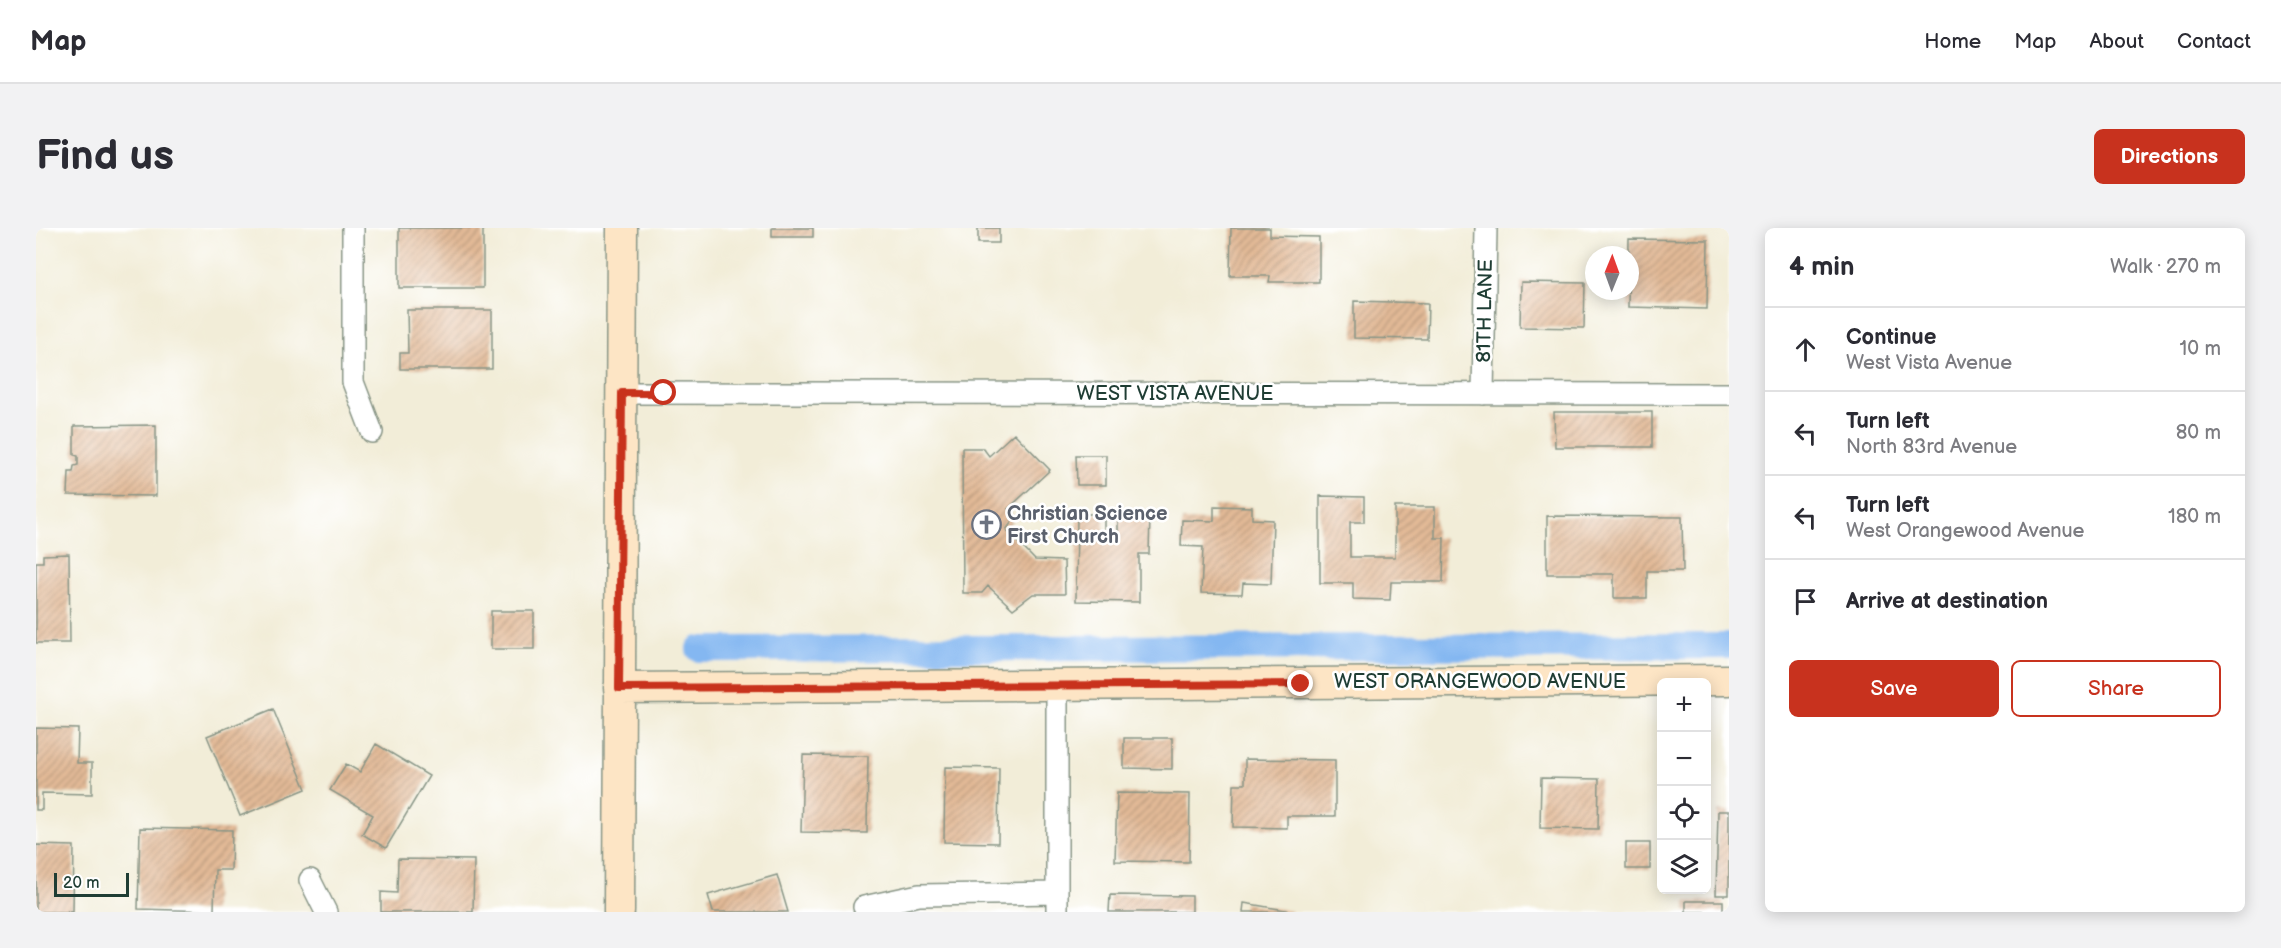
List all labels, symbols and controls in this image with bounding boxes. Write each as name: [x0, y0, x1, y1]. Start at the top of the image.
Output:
text: Map: [30, 25, 86, 58]
text: Home: [1924, 29, 1981, 54]
text: Map: [2014, 29, 2056, 54]
text: About: [2089, 29, 2144, 54]
text: Contact: [2177, 29, 2251, 54]
button: Directions: [2094, 129, 2245, 184]
text: Find us: [36, 131, 174, 182]
north arrow: [1585, 246, 1639, 300]
text: 4 min: [1789, 252, 1854, 283]
text: Walk · 270 m: [2110, 255, 2221, 279]
street label: 81TH LANE: [1472, 259, 1498, 363]
text: Continue: [1846, 324, 1936, 351]
icon: ahead: [1789, 333, 1822, 366]
text: 10 m: [2180, 337, 2221, 361]
text: West Vista Avenue: [1846, 351, 2012, 375]
route start: [650, 379, 676, 405]
street label: WEST VISTA AVENUE: [1077, 382, 1273, 406]
text: Turn left: [1846, 408, 1930, 435]
icon: left: [1789, 417, 1822, 450]
text: 80 m: [2176, 421, 2221, 445]
text: North 83rd Avenue: [1846, 435, 2017, 459]
text: Turn left: [1846, 492, 1930, 519]
icon: left: [1789, 501, 1822, 534]
place label: Christian Science First Church: [1007, 502, 1168, 549]
text: 180 m: [2168, 505, 2221, 529]
church icon: Christian Science First Church: [970, 509, 1002, 541]
text: West Orangewood Avenue: [1846, 519, 2084, 543]
icon: arrive: [1789, 585, 1822, 618]
text: Arrive at destination: [1846, 588, 2048, 615]
button: Save: [1789, 660, 1999, 717]
button: Share: [2011, 660, 2221, 717]
route end: [1287, 670, 1313, 696]
street label: WEST ORANGEWOOD AVENUE: [1334, 670, 1626, 694]
map controls: [1657, 678, 1711, 894]
button: +: [1657, 678, 1711, 732]
button: −: [1657, 732, 1711, 786]
button: locate: [1657, 786, 1711, 840]
button: layers: [1657, 840, 1711, 894]
scale bar: [54, 870, 129, 898]
text: 20 m: [63, 874, 99, 893]

